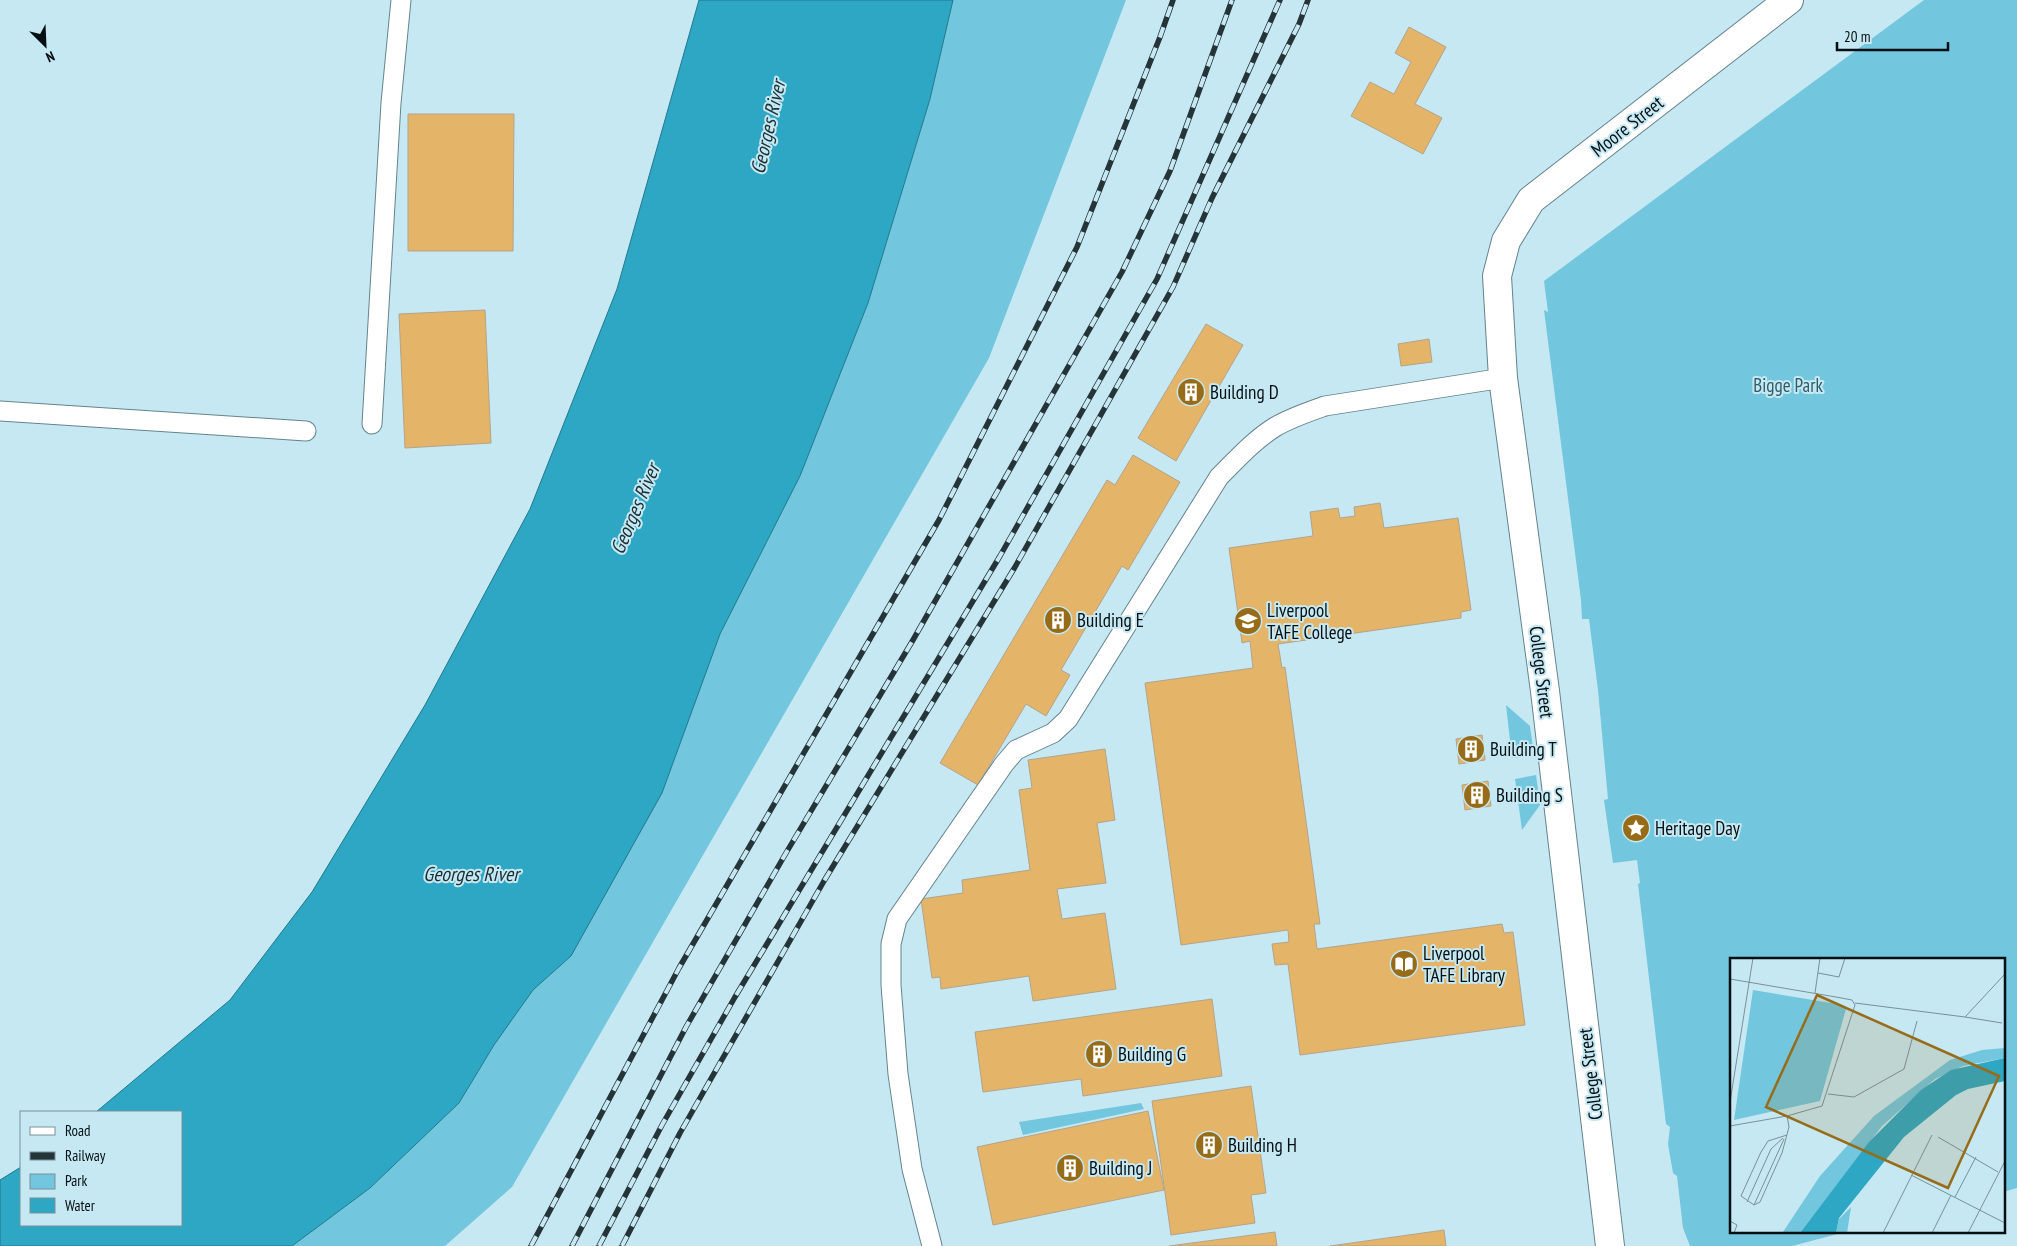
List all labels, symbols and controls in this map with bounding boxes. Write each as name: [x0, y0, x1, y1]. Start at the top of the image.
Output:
north arrow: [20, 20, 70, 70]
scale bar: [1837, 20, 1948, 52]
text: 20 m: [1844, 27, 1870, 46]
text: N: [43, 47, 57, 67]
water label: Georges River: [745, 75, 792, 176]
street label: Moore Street: [1586, 90, 1668, 162]
park label: Bigge Park: [1753, 373, 1823, 397]
building icon: Building D: [1176, 377, 1206, 407]
place label: Building D: [1210, 380, 1279, 404]
water label: Georges River: [604, 458, 667, 558]
place label: Liverpool TAFE College: [1267, 598, 1353, 644]
building icon: Building E: [1043, 605, 1073, 635]
school or university icon: Liverpool TAFE College: [1233, 606, 1263, 636]
place label: Building E: [1077, 608, 1144, 632]
street label: College Street: [1524, 625, 1560, 720]
building icon: Building T: [1456, 734, 1486, 764]
place label: Building T: [1490, 737, 1557, 761]
building icon: Building S: [1462, 780, 1492, 810]
place label: Building S: [1496, 783, 1563, 807]
place icon: Heritage Day: [1621, 813, 1651, 843]
place label: Heritage Day: [1655, 816, 1741, 840]
water label: Georges River: [423, 861, 521, 887]
place label: Liverpool TAFE Library: [1423, 941, 1506, 987]
library icon: Liverpool TAFE Library: [1389, 949, 1419, 979]
inset map: [1730, 958, 2004, 1234]
street label: College Street: [1572, 1026, 1608, 1121]
building icon: Building G: [1084, 1039, 1114, 1069]
place label: Building G: [1118, 1042, 1186, 1066]
legend: [20, 1111, 182, 1226]
text: Road: [65, 1121, 91, 1140]
building icon: Building H: [1194, 1130, 1224, 1160]
place label: Building H: [1228, 1133, 1297, 1157]
text: Railway: [65, 1146, 106, 1165]
building icon: Building J: [1055, 1153, 1085, 1183]
place label: Building J: [1089, 1156, 1152, 1180]
text: Park: [65, 1171, 87, 1190]
text: Water: [65, 1196, 96, 1215]

